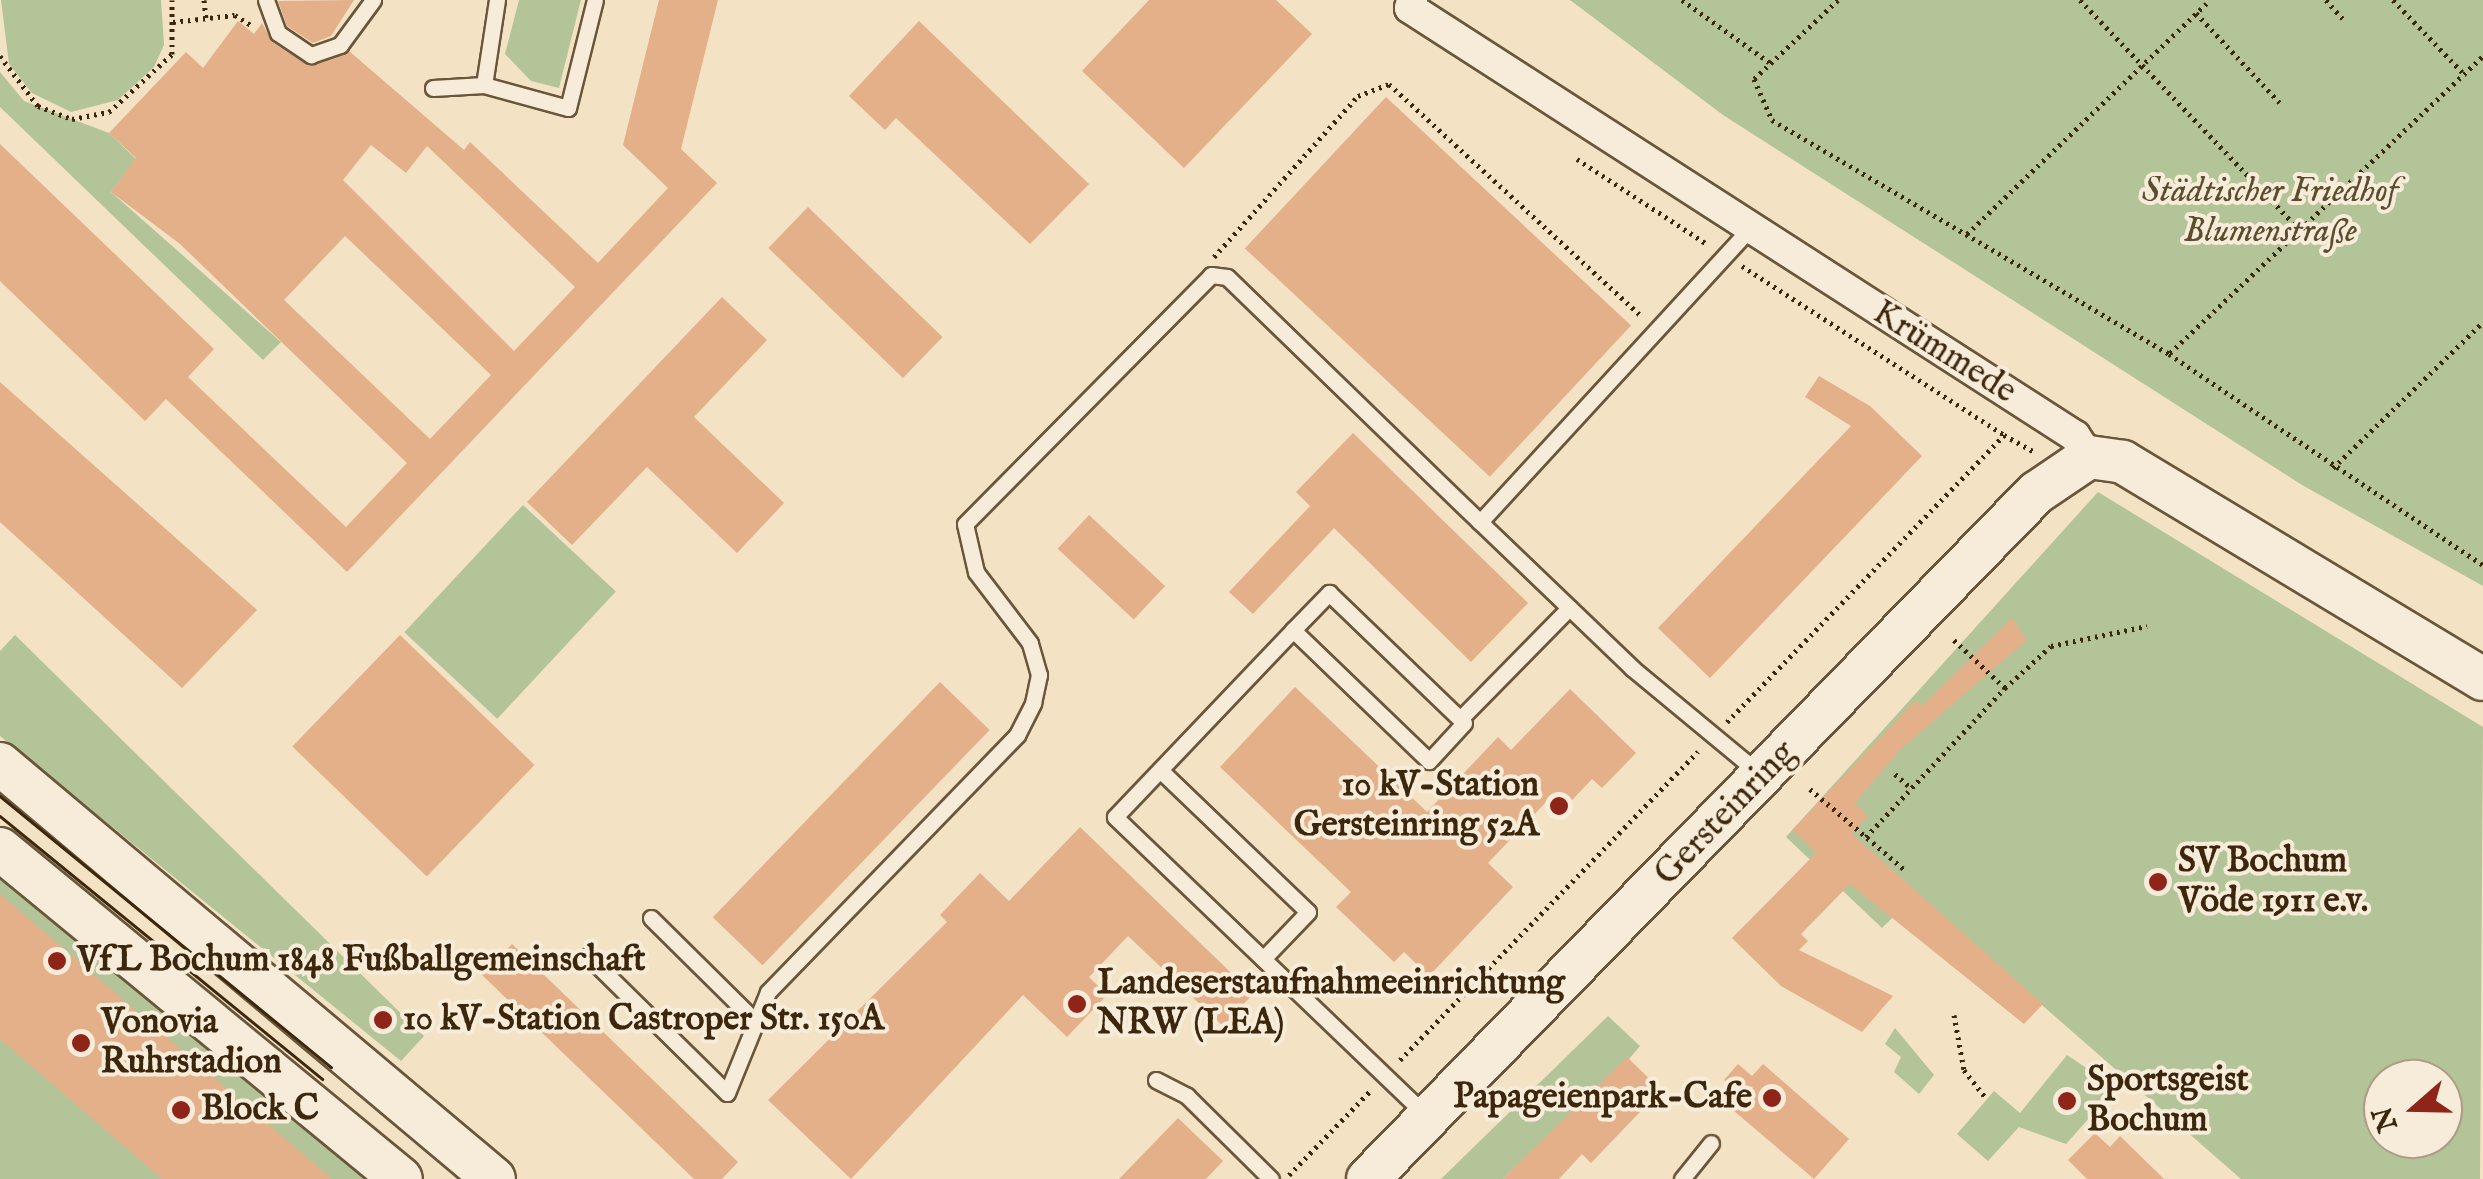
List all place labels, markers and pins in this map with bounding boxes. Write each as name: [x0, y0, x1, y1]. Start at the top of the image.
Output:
place label: 10 kV-Station Gersteinring 52A: [1294, 765, 1539, 847]
marker: 10 kV-Station Gersteinring 52A: [1548, 795, 1570, 817]
place label: SV Bochum Vöde 1911 e.v.: [2178, 841, 2368, 923]
marker: SV Bochum Vöde 1911 e.v.: [2147, 871, 2169, 893]
place label: VfL Bochum 1848 Fußballgemeinschaft: [77, 940, 646, 982]
marker: VfL Bochum 1848 Fußballgemeinschaft: [46, 950, 68, 972]
place label: Landeserstaufnahmeeinrichtung NRW (LEA): [1097, 963, 1565, 1045]
marker: Landeserstaufnahmeeinrichtung NRW (LEA): [1066, 993, 1088, 1015]
place label: 10 kV-Station Castroper Str. 150A: [403, 999, 884, 1041]
place label: Vonovia Ruhrstadion: [101, 1002, 282, 1084]
marker: 10 kV-Station Castroper Str. 150A: [372, 1009, 394, 1031]
marker: Vonovia Ruhrstadion: [70, 1032, 92, 1054]
place label: Sportsgeist Bochum: [2087, 1060, 2249, 1142]
place label: Papageienpark-Cafe: [1453, 1077, 1752, 1119]
marker: Papageienpark-Cafe: [1761, 1087, 1783, 1109]
place label: Block C: [201, 1089, 319, 1131]
marker: Sportsgeist Bochum: [2056, 1090, 2078, 1112]
marker: Block C: [170, 1099, 192, 1121]

